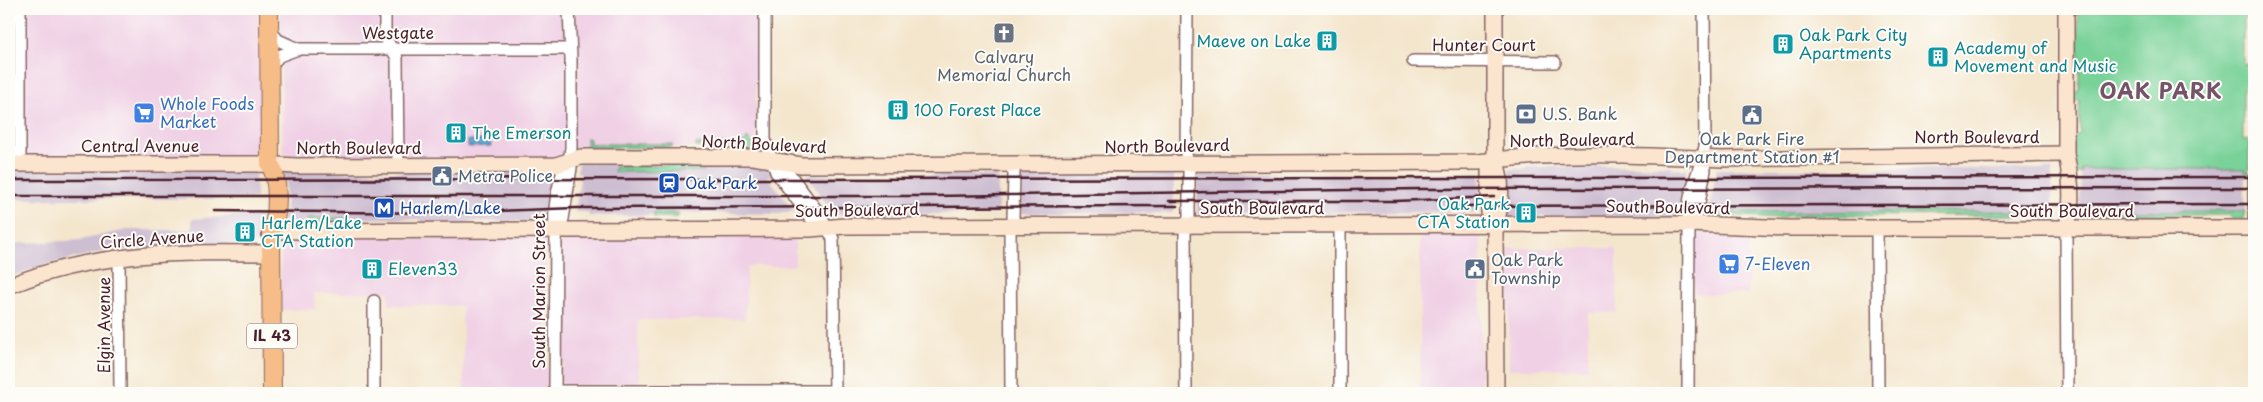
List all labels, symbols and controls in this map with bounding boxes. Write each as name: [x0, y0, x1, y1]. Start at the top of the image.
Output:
street label: Westgate: [362, 20, 434, 44]
church icon: Calvary Memorial Church: [992, 21, 1016, 45]
place label: Oak Park City Apartments: [1799, 22, 1907, 64]
place label: Maeve on Lake: [1196, 28, 1311, 52]
building icon: Maeve on Lake: [1315, 29, 1339, 53]
street label: Hunter Court: [1432, 32, 1536, 56]
building icon: Oak Park City Apartments: [1771, 32, 1795, 56]
place label: Academy of Movement and Music: [1954, 35, 2116, 77]
place label: Calvary Memorial Church: [937, 44, 1071, 86]
building icon: Academy of Movement and Music: [1926, 45, 1950, 69]
district label: OAK PARK: [2100, 74, 2222, 106]
place label: Whole Foods Market: [160, 91, 254, 133]
place label: 100 Forest Place: [914, 97, 1041, 121]
building icon: 100 Forest Place: [886, 98, 910, 122]
supermarket icon: Whole Foods Market: [132, 101, 156, 125]
place label: U.S. Bank: [1542, 101, 1617, 125]
bank icon: U.S. Bank: [1514, 102, 1538, 126]
public building icon: Oak Park Fire Department Station #1: [1740, 103, 1764, 127]
place label: The Emerson: [472, 120, 571, 144]
building icon: The Emerson: [444, 121, 468, 145]
street label: North Boulevard: [1914, 124, 2040, 148]
street label: North Boulevard: [1509, 126, 1635, 152]
place label: Oak Park Fire Department Station #1: [1664, 126, 1840, 168]
street label: North Boulevard: [701, 128, 827, 158]
street label: North Boulevard: [1104, 132, 1230, 158]
street label: Central Avenue: [81, 133, 199, 157]
street label: North Boulevard: [296, 135, 422, 159]
place label: Metra Police: [458, 163, 553, 187]
public building icon: Metra Police: [430, 164, 454, 188]
place label: Oak Park: [685, 170, 758, 194]
station icon: Oak Park: [657, 171, 681, 195]
place label: Oak Park CTA Station: [1417, 191, 1510, 233]
street label: South Boulevard: [1606, 193, 1731, 219]
place label: Harlem/Lake: [400, 195, 501, 219]
street label: South Boulevard: [1200, 195, 1324, 219]
metro station icon: Harlem/Lake: [372, 196, 396, 220]
street label: South Boulevard: [795, 196, 920, 222]
street label: South Boulevard: [2010, 198, 2134, 222]
building icon: Oak Park CTA Station: [1514, 201, 1538, 225]
place label: Harlem/Lake CTA Station: [261, 210, 362, 252]
street label: South Marion Street: [526, 213, 550, 369]
building icon: Harlem/Lake CTA Station: [233, 220, 257, 244]
street label: Circle Avenue: [99, 222, 205, 254]
place label: Oak Park Township: [1491, 247, 1564, 289]
place label: 7-Eleven: [1745, 251, 1810, 275]
supermarket icon: 7-Eleven: [1717, 252, 1741, 276]
place label: Eleven33: [388, 256, 458, 280]
building icon: Eleven33: [360, 257, 384, 281]
public building icon: Oak Park Township: [1463, 257, 1487, 281]
street label: Elgin Avenue: [91, 277, 115, 373]
road number: IL 43: [247, 324, 297, 348]

